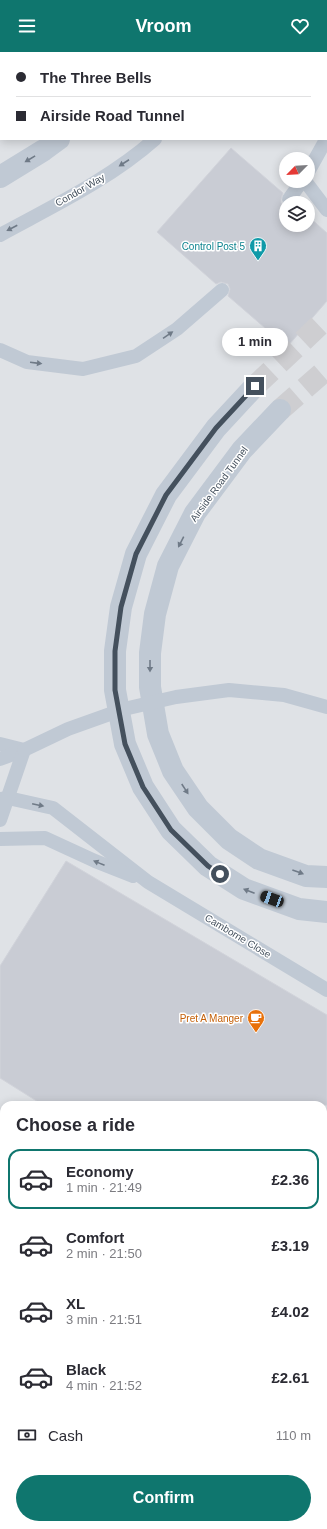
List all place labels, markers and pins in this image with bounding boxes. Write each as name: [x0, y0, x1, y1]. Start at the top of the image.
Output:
building icon: Control Post 5: [248, 236, 268, 261]
place label: Control Post 5: [182, 241, 245, 252]
cafe icon: Pret A Manger: [246, 1008, 266, 1033]
place label: Pret A Manger: [180, 1013, 244, 1024]

